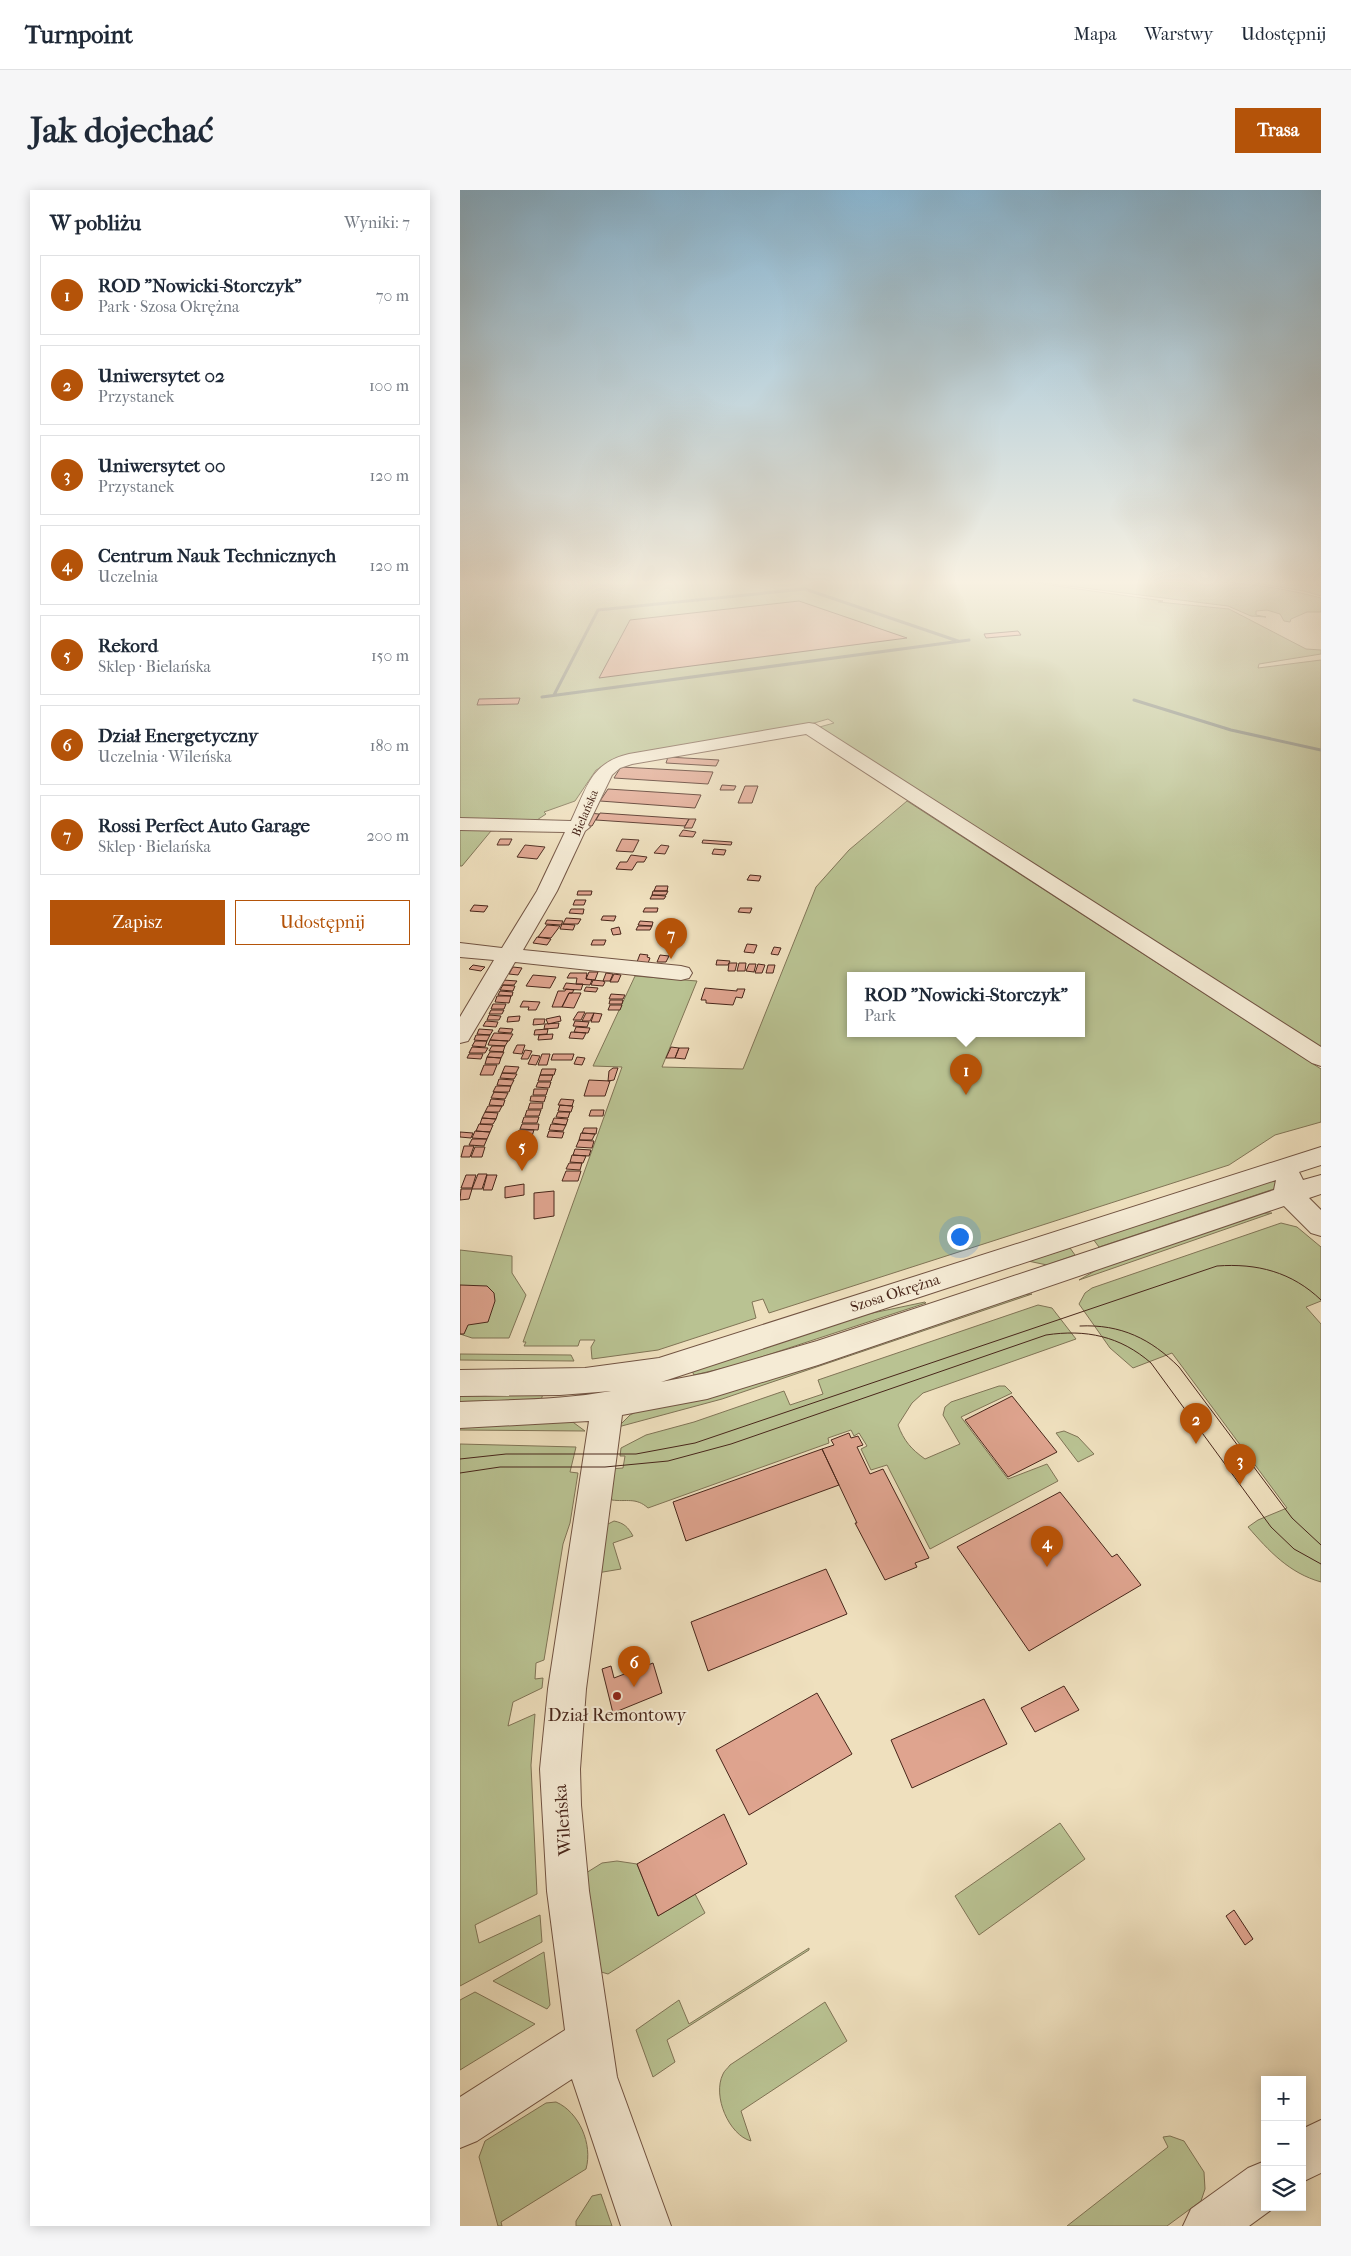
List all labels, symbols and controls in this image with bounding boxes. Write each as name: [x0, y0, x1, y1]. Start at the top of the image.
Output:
text: Turnpoint: [25, 21, 133, 49]
text: Mapa: [1074, 24, 1117, 45]
text: Warstwy: [1145, 24, 1213, 45]
text: Udostępnij: [1241, 24, 1326, 45]
button: Trasa: [1235, 108, 1321, 153]
text: Jak dojechać: [30, 110, 214, 151]
text: W pobliżu: [50, 211, 141, 235]
text: Wyniki: 7: [344, 213, 410, 232]
text: ROD "Nowicki-Storczyk": [98, 275, 302, 297]
text: 1: [64, 286, 70, 305]
text: 70 m: [376, 286, 409, 305]
text: Park · Szosa Okrężna: [98, 297, 239, 316]
text: Uniwersytet 02: [98, 365, 225, 387]
text: 2: [63, 376, 71, 395]
text: 100 m: [369, 376, 409, 395]
text: Przystanek: [98, 387, 174, 406]
text: Uniwersytet 00: [98, 455, 225, 477]
text: 3: [64, 466, 70, 485]
text: 120 m: [370, 466, 409, 485]
text: Przystanek: [98, 477, 174, 496]
text: Centrum Nauk Technicznych: [98, 545, 336, 567]
text: 4: [62, 556, 72, 575]
text: 120 m: [370, 556, 409, 575]
text: Uczelnia: [98, 567, 158, 586]
text: Rekord: [98, 635, 158, 657]
text: 5: [64, 646, 70, 665]
text: 150 m: [371, 646, 409, 665]
text: Sklep · Bielańska: [98, 657, 211, 676]
text: Dział Energetyczny: [98, 725, 258, 747]
text: 6: [63, 736, 71, 755]
text: 180 m: [370, 736, 409, 755]
text: Uczelnia · Wileńska: [98, 747, 232, 766]
street label: Bielańska: [569, 787, 601, 838]
text: Rossi Perfect Auto Garage: [98, 815, 310, 837]
text: 7: [63, 826, 71, 845]
text: 200 m: [366, 826, 409, 845]
text: Sklep · Bielańska: [98, 837, 211, 856]
button: Zapisz: [50, 900, 225, 945]
button: Udostępnij: [235, 900, 410, 945]
pin: 7: [655, 918, 687, 959]
popup: [847, 972, 1085, 1037]
text: ROD "Nowicki-Storczyk": [864, 984, 1068, 1006]
text: Park: [864, 1006, 896, 1025]
pin: 1: [950, 1054, 982, 1095]
pin: 5: [506, 1130, 538, 1171]
your location: [947, 1224, 973, 1250]
street label: Szosa Okrężna: [848, 1270, 943, 1316]
pin: 2: [1180, 1403, 1212, 1444]
pin: 3: [1224, 1444, 1256, 1485]
pin: 4: [1031, 1526, 1063, 1567]
pin: 6: [618, 1646, 650, 1687]
marker: Dział Remontowy: [611, 1690, 623, 1702]
place label: Dział Remontowy: [548, 1705, 688, 1726]
street label: Wileńska: [550, 1783, 576, 1857]
map controls: [1261, 2076, 1306, 2211]
button: +: [1261, 2076, 1306, 2121]
button: −: [1261, 2121, 1306, 2166]
button: layers: [1261, 2166, 1306, 2211]

